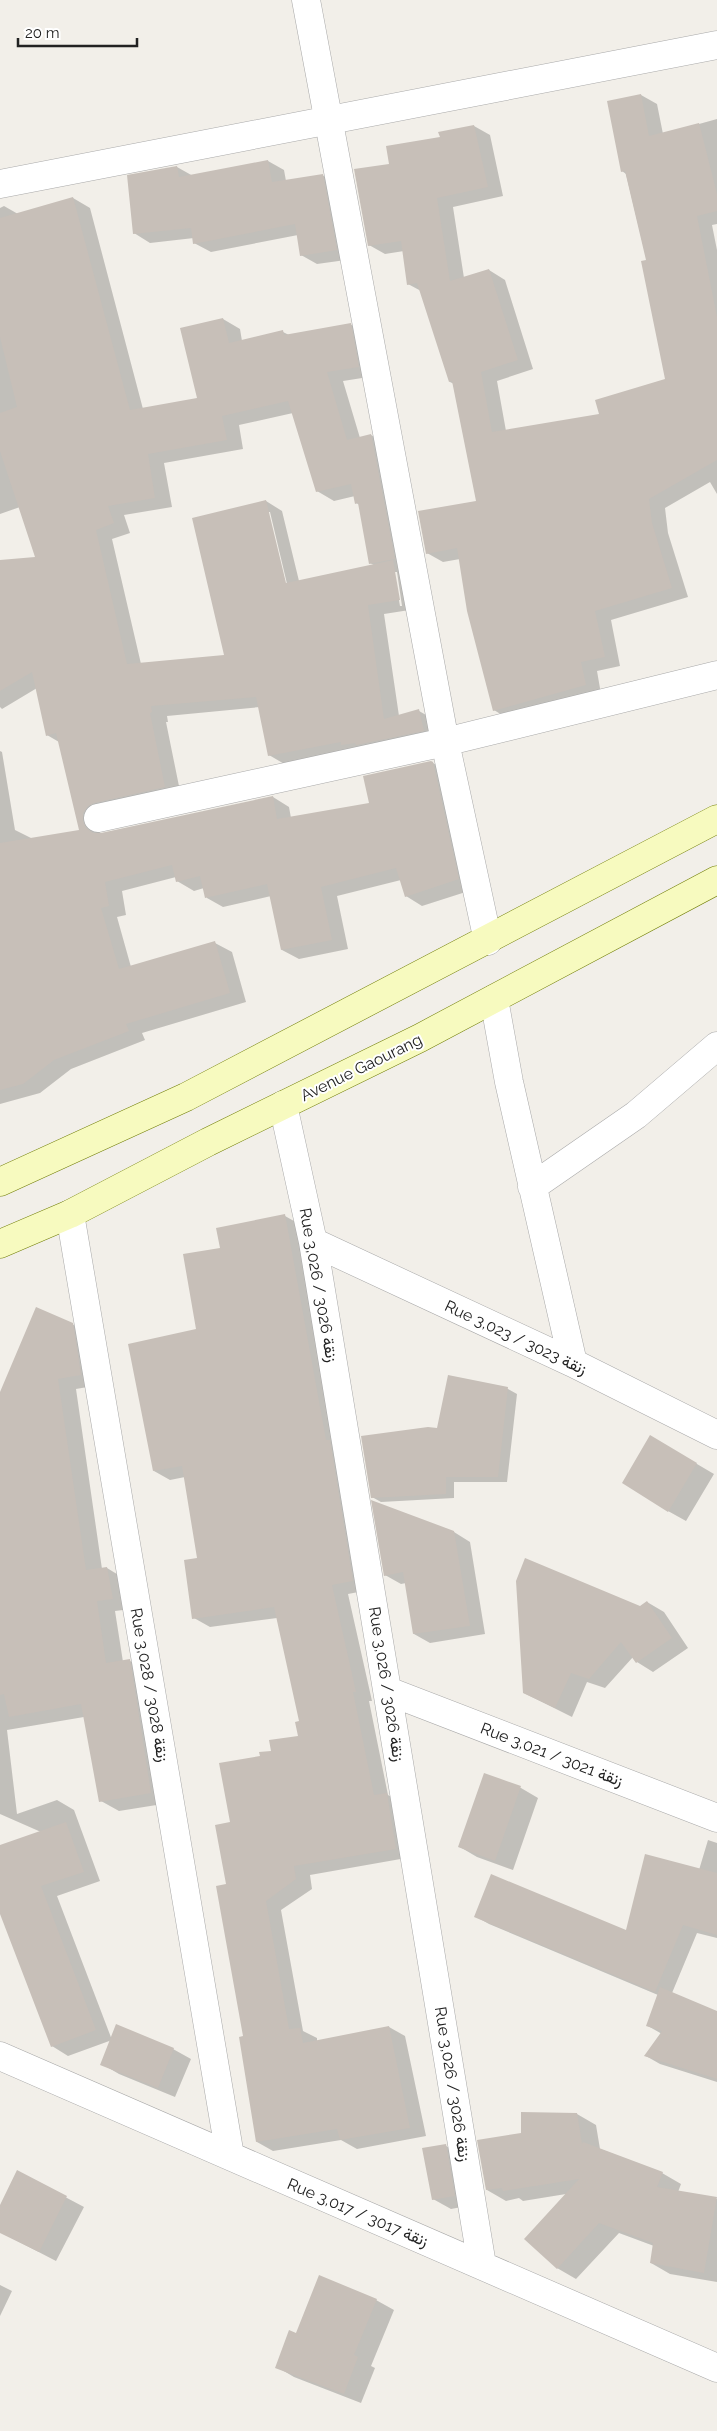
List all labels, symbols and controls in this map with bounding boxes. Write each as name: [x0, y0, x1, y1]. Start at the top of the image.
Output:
scale bar: [18, 15, 136, 47]
text: 20 m: [25, 24, 60, 42]
street label: Avenue Gaourang: [297, 1030, 425, 1105]
street label: Rue 3,026 / زنقة 3026: [295, 1206, 341, 1364]
street label: Rue 3,023 / زنقة 3023: [441, 1296, 590, 1380]
street label: Rue 3,026 / زنقة 3026: [364, 1605, 408, 1763]
street label: Rue 3,028 / زنقة 3028: [126, 1606, 172, 1764]
street label: Rue 3,021 / زنقة 3021: [478, 1719, 626, 1791]
street label: Rue 3,026 / زنقة 3026: [430, 2005, 474, 2163]
street label: Rue 3,017 / زنقة 3017: [284, 2174, 431, 2252]

